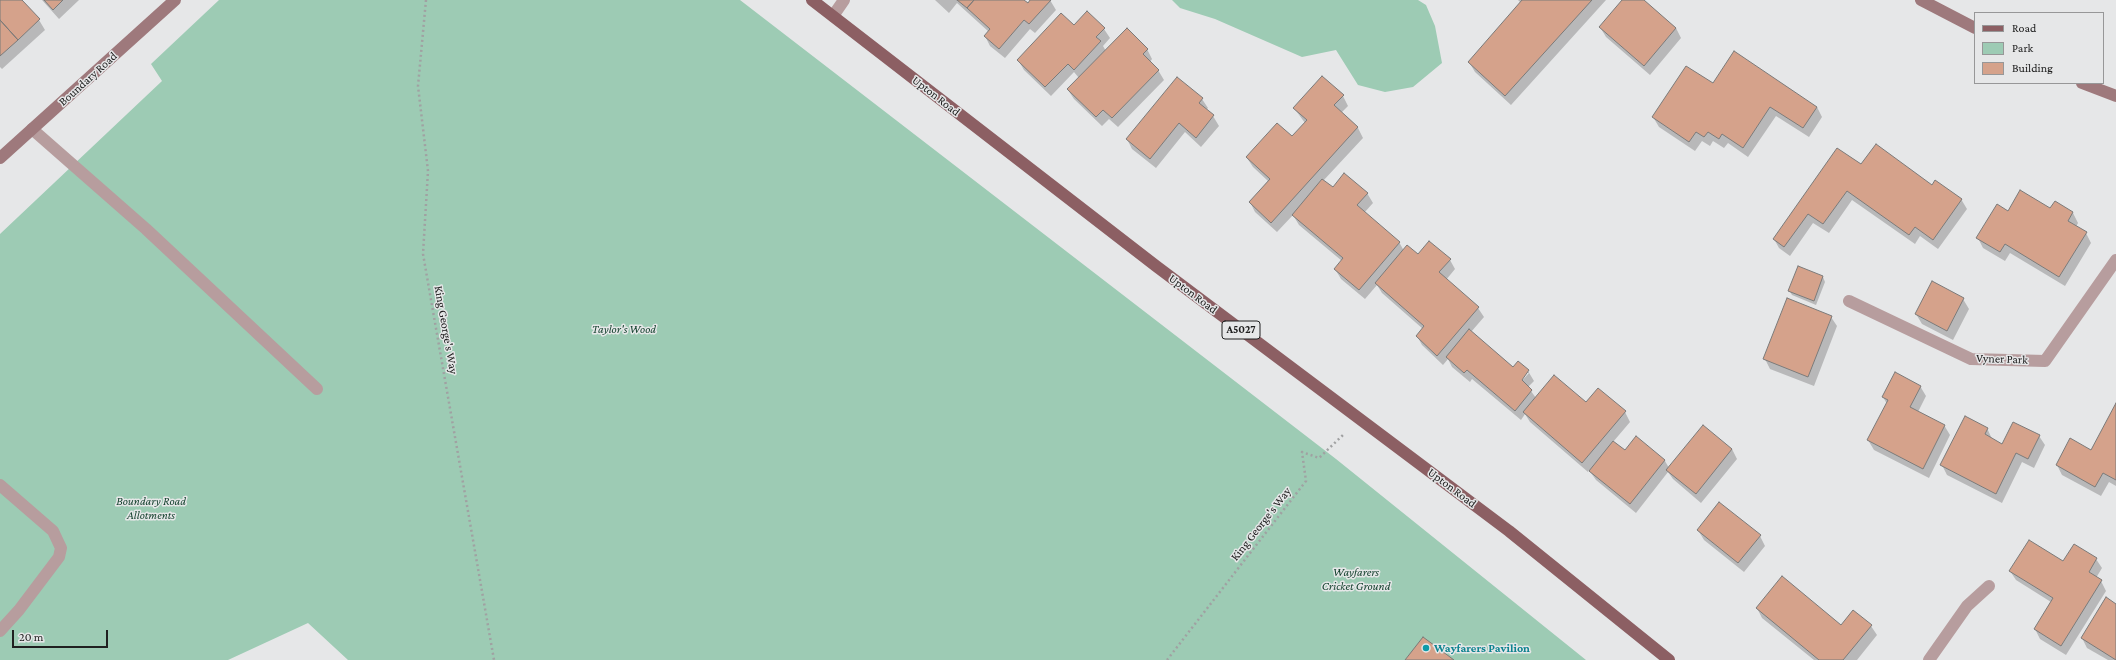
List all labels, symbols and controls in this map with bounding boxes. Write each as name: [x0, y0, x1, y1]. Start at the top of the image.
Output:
legend: [1974, 12, 2104, 84]
text: Road: [2012, 21, 2036, 35]
text: Park: [2012, 41, 2033, 55]
street label: Boundary Road: [56, 49, 120, 109]
text: Building: [2012, 61, 2053, 75]
street label: Upton Road: [909, 73, 963, 119]
street label: Upton Road: [1166, 271, 1220, 317]
street label: King George's Way: [431, 285, 461, 375]
road number: A5027: [1222, 321, 1260, 339]
park label: Taylor's Wood: [592, 322, 656, 336]
street label: Vyner Park: [1976, 351, 2028, 367]
street label: Upton Road: [1425, 465, 1479, 511]
street label: King George's Way: [1228, 484, 1294, 564]
park label: Boundary Road Allotments: [116, 494, 186, 522]
park label: Wayfarers Cricket Ground: [1322, 565, 1390, 593]
scale bar: [14, 622, 110, 648]
text: 20 m: [19, 630, 43, 644]
place label: Wayfarers Pavilion: [1434, 641, 1530, 655]
marker: Wayfarers Pavilion: [1421, 643, 1431, 653]

